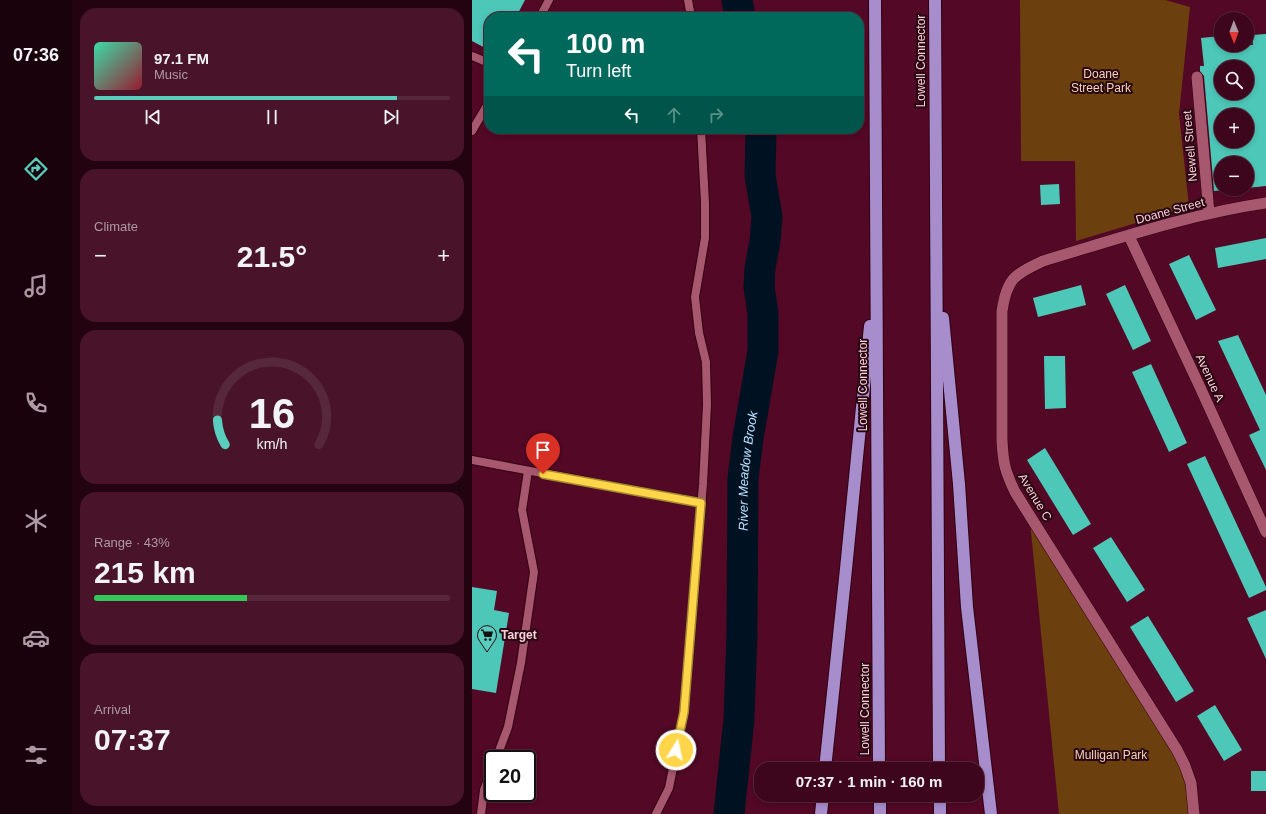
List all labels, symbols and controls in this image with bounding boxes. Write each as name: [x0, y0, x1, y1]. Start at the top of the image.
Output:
north arrow: [1214, 12, 1254, 52]
map controls: [1214, 12, 1254, 196]
street label: Lowell Connector: [914, 15, 928, 107]
icon: left: [500, 28, 552, 80]
text: 100 m: [566, 28, 645, 59]
text: 07:36: [13, 45, 59, 65]
text: 97.1 FM: [154, 50, 209, 67]
button: search: [1214, 60, 1254, 100]
text: Turn left: [566, 61, 631, 81]
text: Music: [154, 67, 188, 82]
park label: Doane Street Park: [1071, 67, 1132, 95]
icon: left: [621, 104, 643, 126]
icon: ahead: [663, 104, 685, 126]
icon: right: [705, 104, 727, 126]
icon: previous: [142, 106, 164, 128]
icon: pause: [261, 106, 283, 128]
icon: next: [380, 106, 402, 128]
button: +: [1214, 108, 1254, 148]
street label: Newell Street: [1180, 109, 1200, 182]
icon: directions: [22, 155, 50, 183]
button: −: [1214, 156, 1254, 196]
street label: Doane Street: [1134, 195, 1207, 227]
text: Climate: [94, 219, 138, 234]
text: 21.5°: [237, 240, 307, 273]
text: −: [94, 243, 107, 268]
text: +: [437, 243, 450, 268]
icon: music: [22, 272, 50, 300]
street label: Lowell Connector: [856, 339, 870, 431]
street label: Avenue A: [1193, 352, 1227, 404]
icon: phone: [22, 389, 50, 417]
text: 16: [249, 390, 295, 437]
water label: River Meadow Brook: [735, 408, 760, 531]
pin: [526, 433, 560, 474]
text: km/h: [257, 436, 288, 452]
icon: arrive: [532, 439, 554, 461]
street label: Avenue C: [1015, 471, 1055, 523]
icon: climate: [22, 507, 50, 535]
text: Range · 43%: [94, 535, 170, 550]
text: 215 km: [94, 556, 196, 589]
icon: car: [22, 624, 50, 652]
supermarket icon: Target: [476, 624, 498, 652]
place label: Target: [501, 628, 537, 642]
street label: Lowell Connector: [858, 663, 872, 755]
text: Arrival: [94, 702, 131, 717]
text: 07:37: [94, 723, 171, 756]
position arrow: [655, 729, 697, 771]
icon: filters: [22, 741, 50, 769]
park label: Mulligan Park: [1075, 748, 1148, 762]
speed limit sign: 20: [484, 750, 536, 802]
text: 07:37 · 1 min · 160 m: [796, 773, 942, 790]

